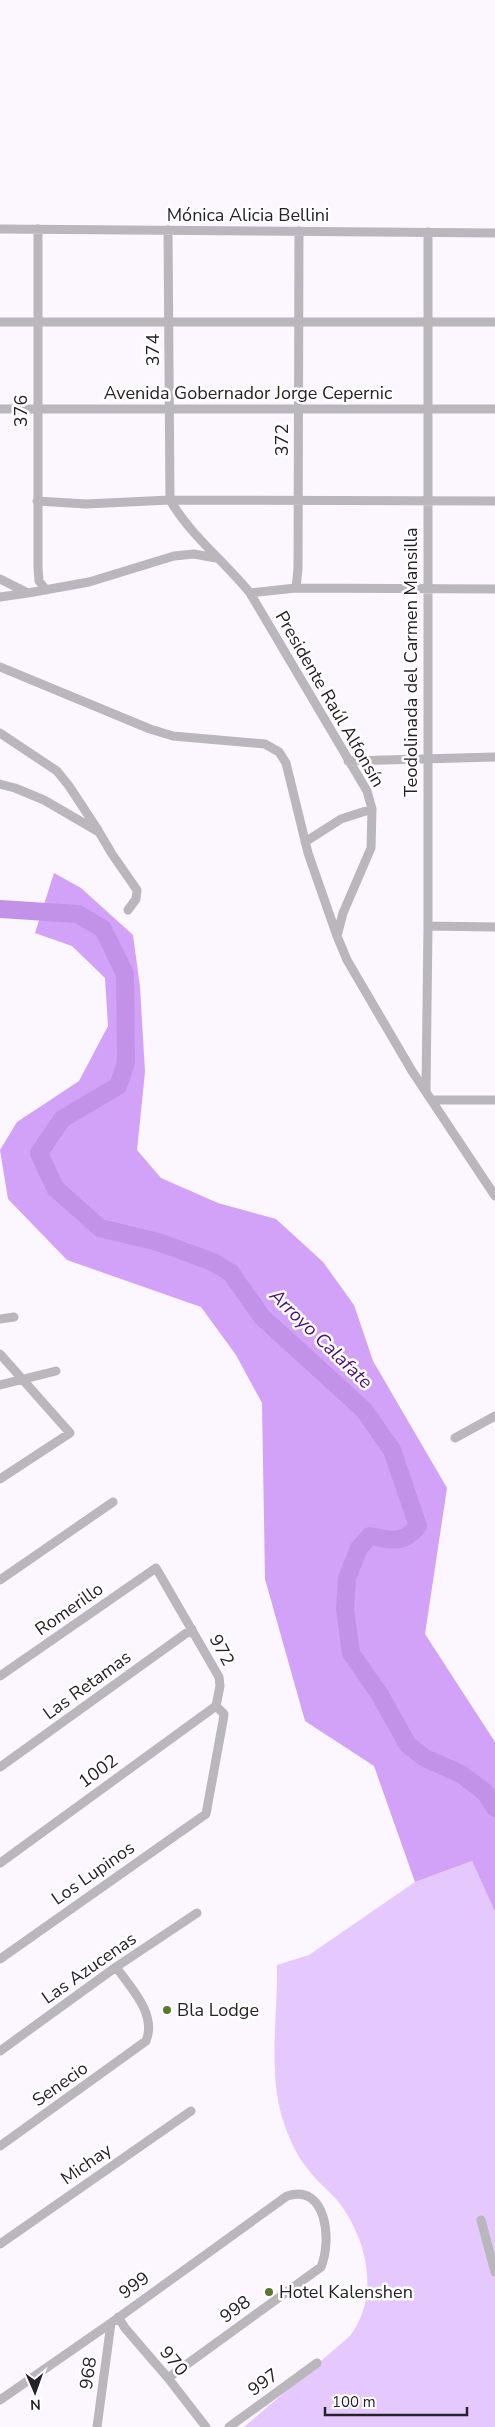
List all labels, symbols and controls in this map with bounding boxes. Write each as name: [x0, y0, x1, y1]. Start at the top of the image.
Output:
street label: Mónica Alicia Bellini: [167, 203, 329, 227]
street label: 374: [141, 334, 165, 366]
street label: Avenida Gobernador Jorge Cepernic: [104, 381, 392, 405]
street label: 376: [9, 395, 33, 427]
street label: 372: [270, 424, 294, 456]
street label: Teodolinada del Carmen Mansilla: [399, 527, 423, 797]
street label: Presidente Raúl Alfonsín: [270, 607, 390, 791]
water label: Arroyo Calafate: [263, 1282, 378, 1395]
street label: Romerillo: [30, 1577, 108, 1641]
street label: 972: [204, 1630, 240, 1670]
street label: Las Retamas: [38, 1645, 136, 1725]
street label: 1002: [73, 1749, 123, 1793]
street label: Los Lupinos: [47, 1836, 139, 1910]
street label: Las Azucenas: [37, 1927, 141, 2009]
place label: Bla Lodge: [177, 1998, 259, 2022]
marker: Bla Lodge: [161, 2004, 173, 2016]
street label: Senecio: [27, 2056, 93, 2112]
street label: Michay: [56, 2137, 117, 2190]
street label: 999: [114, 2266, 154, 2304]
place label: Hotel Kalenshen: [279, 2280, 413, 2304]
marker: Hotel Kalenshen: [263, 2286, 275, 2298]
street label: 998: [215, 2290, 255, 2328]
street label: 970: [154, 2341, 194, 2381]
street label: 968: [74, 2355, 102, 2391]
street label: 997: [243, 2363, 283, 2401]
north arrow: [10, 2367, 60, 2417]
scale bar: [325, 2384, 468, 2416]
text: 100 m: [332, 2392, 376, 2412]
text: N: [30, 2395, 41, 2414]

